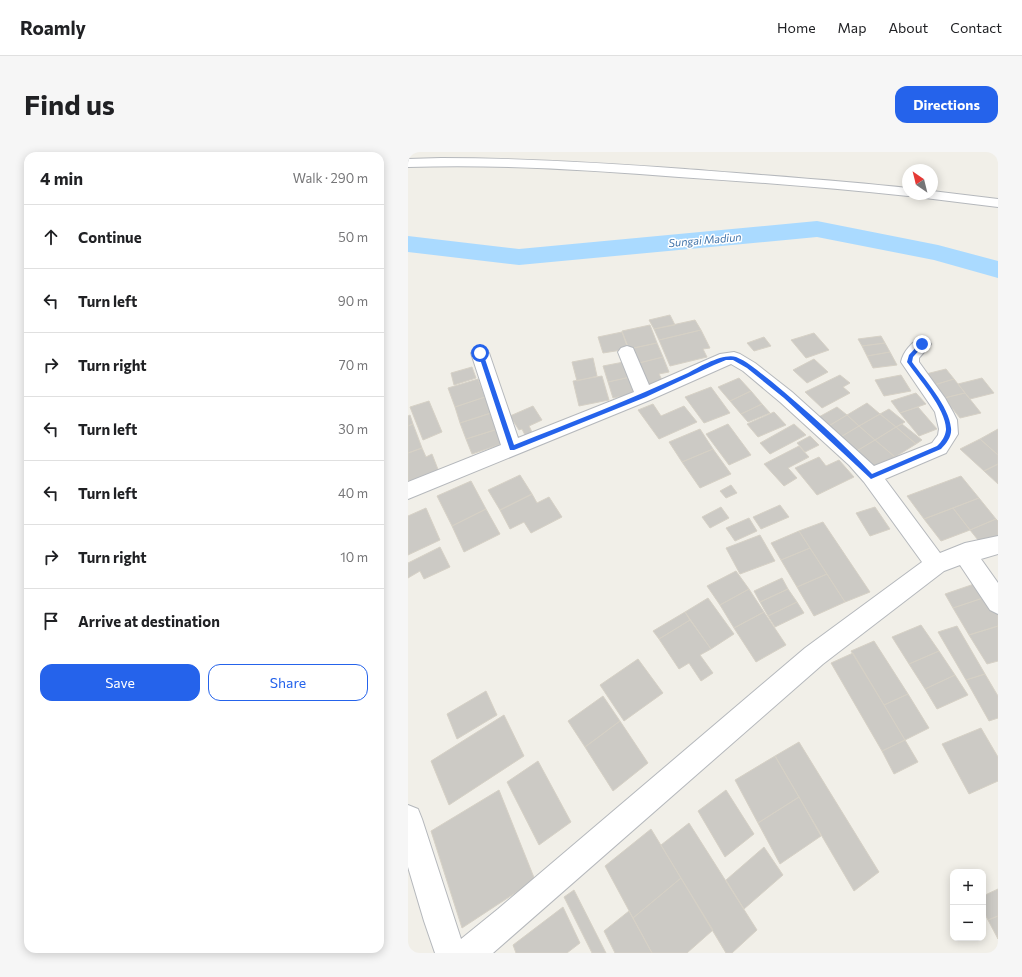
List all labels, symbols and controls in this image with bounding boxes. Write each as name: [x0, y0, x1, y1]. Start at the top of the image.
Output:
text: Roamly: [20, 16, 86, 39]
text: Home: [777, 19, 816, 36]
text: Map: [838, 19, 866, 36]
text: About: [888, 19, 928, 36]
text: Contact: [950, 19, 1002, 36]
button: Directions: [895, 86, 998, 123]
text: Find us: [24, 87, 115, 121]
north arrow: [902, 164, 938, 200]
text: 4 min: [40, 168, 83, 189]
text: Walk · 290 m: [293, 170, 368, 186]
icon: ahead: [40, 226, 62, 248]
text: Continue: [78, 228, 142, 246]
text: 50 m: [338, 229, 368, 245]
water label: Sungai Madiun: [668, 230, 742, 249]
icon: left: [40, 290, 62, 312]
text: Turn left: [78, 292, 137, 310]
text: 90 m: [338, 293, 368, 309]
route end: [913, 335, 931, 353]
route start: [471, 344, 489, 362]
icon: right: [40, 354, 62, 376]
text: Turn right: [78, 356, 147, 374]
text: 70 m: [339, 357, 368, 373]
icon: left: [40, 418, 62, 440]
text: Turn left: [78, 420, 137, 438]
text: 30 m: [338, 421, 368, 437]
icon: left: [40, 482, 62, 504]
text: Turn left: [78, 484, 137, 502]
text: 40 m: [338, 485, 368, 501]
icon: right: [40, 546, 62, 568]
text: Turn right: [78, 548, 147, 566]
text: 10 m: [340, 549, 368, 565]
icon: arrive: [40, 610, 62, 632]
text: Arrive at destination: [78, 612, 220, 630]
button: Save: [40, 664, 200, 701]
button: Share: [208, 664, 368, 701]
map controls: [950, 869, 986, 941]
button: +: [950, 869, 986, 905]
button: −: [950, 905, 986, 941]

